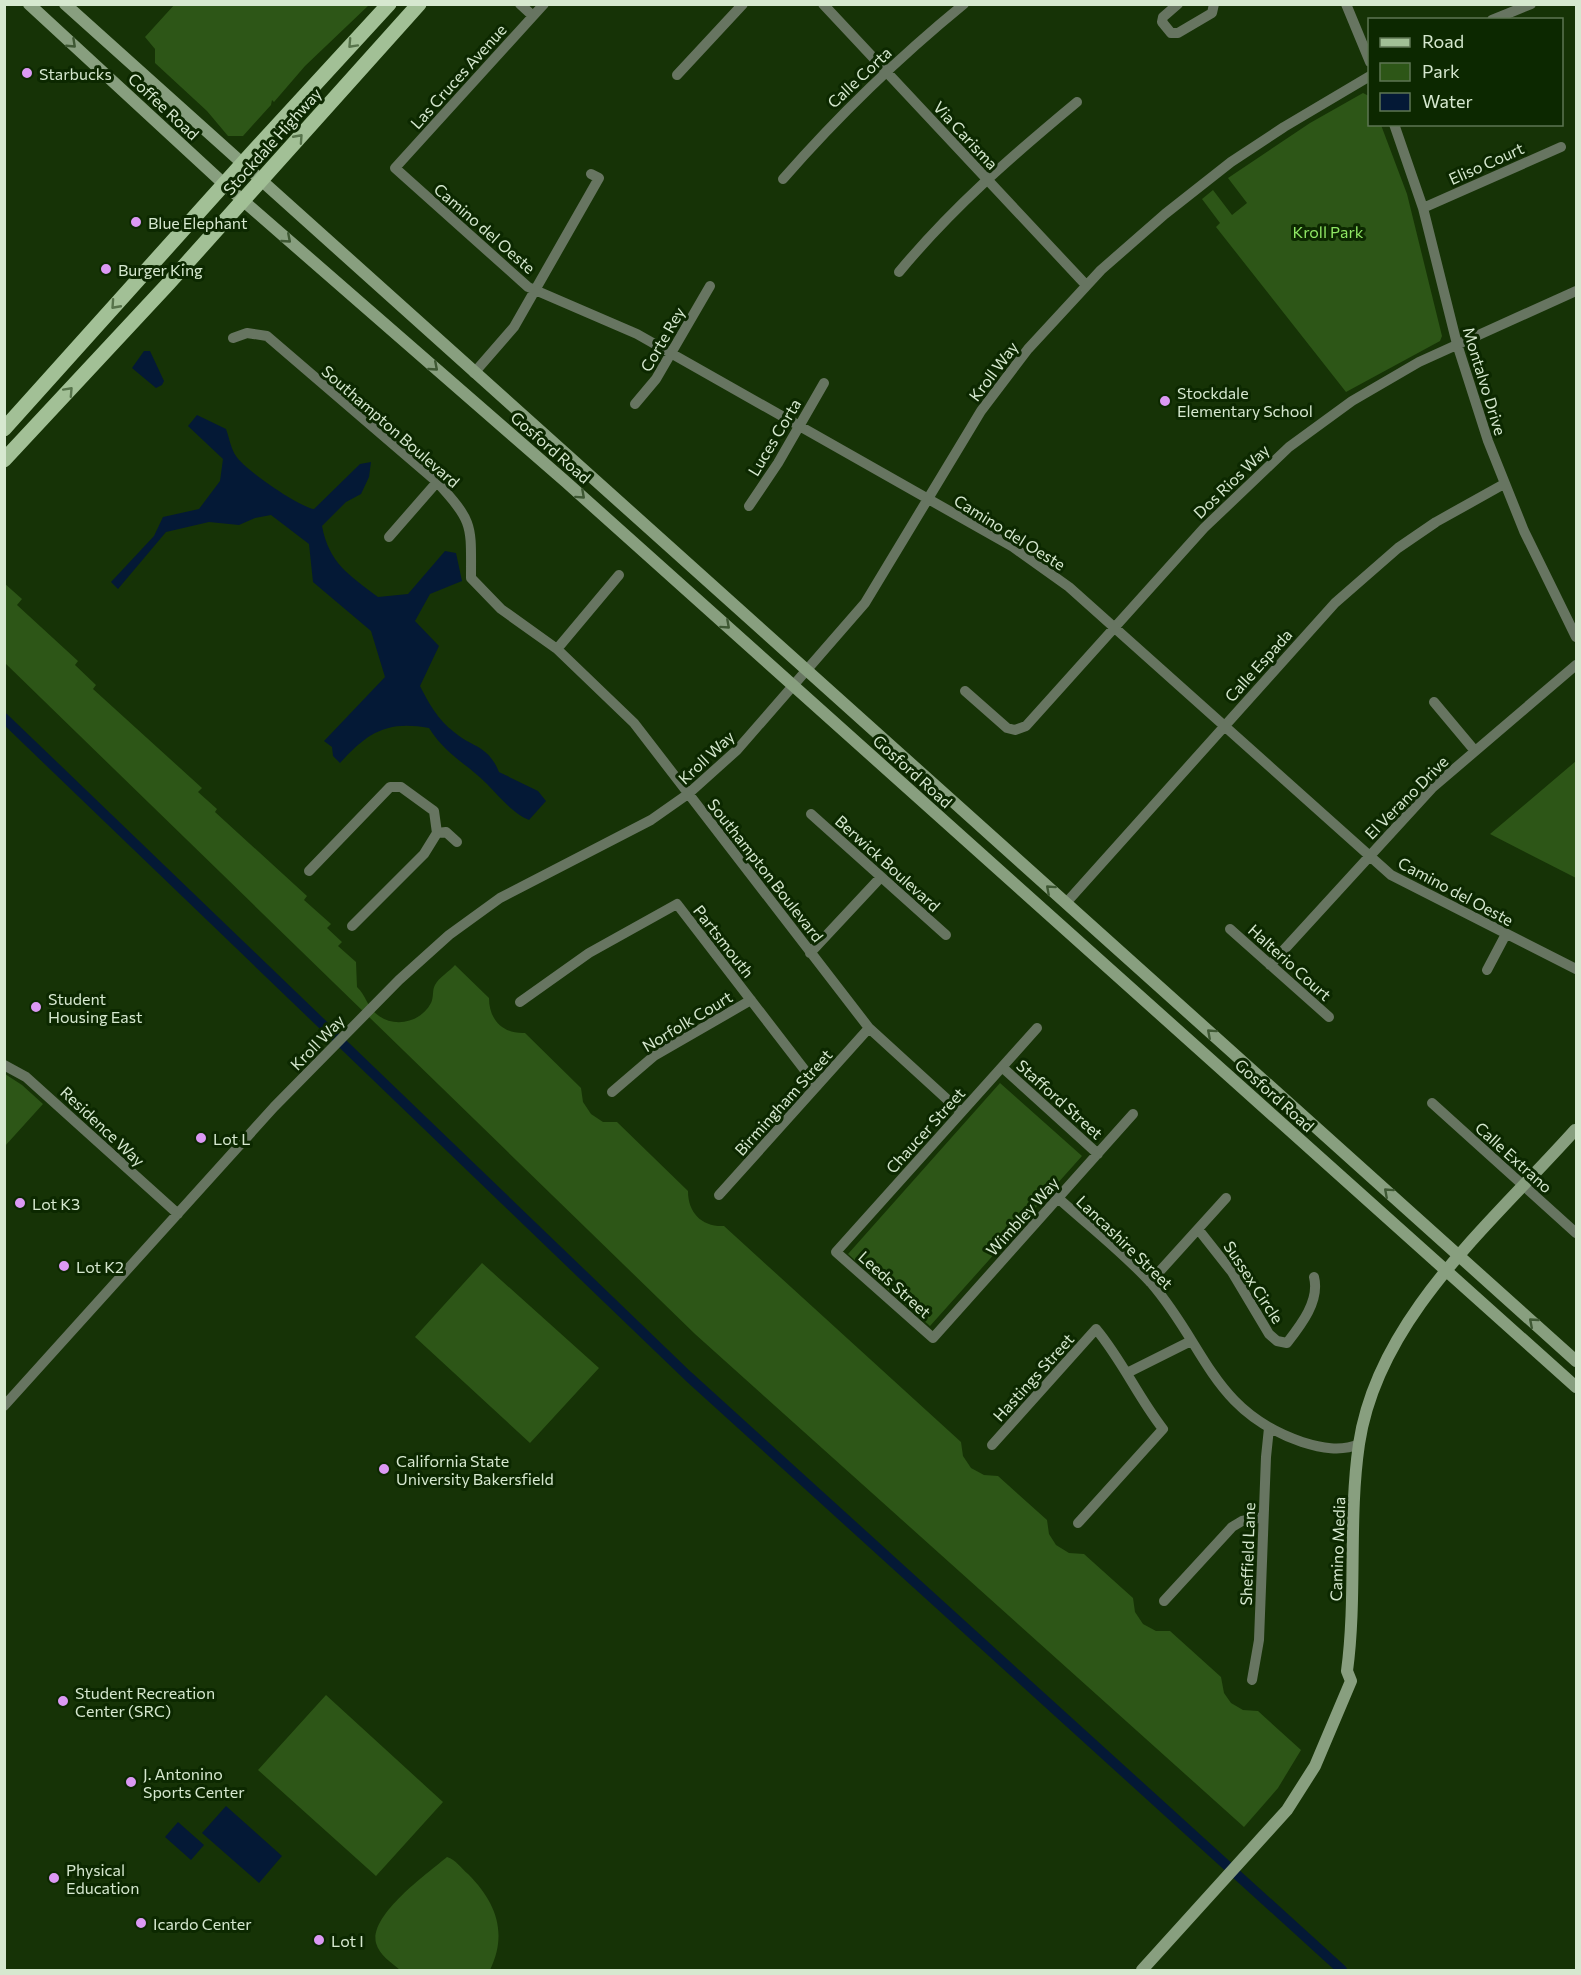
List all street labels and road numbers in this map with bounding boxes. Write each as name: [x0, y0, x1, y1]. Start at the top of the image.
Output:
street label: Las Cruces Avenue: [406, 20, 510, 132]
street label: Calle Corta: [823, 42, 895, 112]
street label: Coffee Road: [125, 68, 203, 144]
street label: Stockdale Highway: [219, 84, 325, 198]
street label: Via Carisma: [930, 97, 1002, 173]
street label: Eliso Court: [1446, 138, 1527, 188]
street label: Camino del Oeste: [431, 179, 539, 277]
street label: Corte Rey: [636, 303, 688, 375]
street label: Montalvo Drive: [1460, 325, 1510, 437]
street label: Kroll Way: [964, 338, 1022, 404]
street label: Southampton Boulevard: [318, 361, 464, 491]
street label: Luces Corta: [744, 395, 804, 479]
street label: Gosford Road: [507, 407, 595, 487]
street label: Dos Rios Way: [1189, 440, 1273, 522]
street label: Camino del Oeste: [951, 490, 1069, 574]
street label: Calle Espada: [1220, 625, 1296, 705]
street label: Kroll Way: [674, 726, 738, 788]
street label: Gosford Road: [870, 731, 956, 811]
street label: El Verano Drive: [1360, 751, 1452, 843]
street label: Southampton Boulevard: [704, 795, 828, 945]
street label: Berwick Boulevard: [832, 811, 944, 915]
street label: Camino del Oeste: [1395, 853, 1517, 929]
street label: Partsmouth: [690, 901, 758, 981]
street label: Halterio Court: [1245, 920, 1336, 1004]
street label: Norfolk Court: [639, 986, 736, 1055]
street label: Kroll Way: [286, 1010, 348, 1074]
street label: Birmingham Street: [730, 1045, 836, 1159]
street label: Stafford Street: [1013, 1055, 1107, 1143]
street label: Gosford Road: [1232, 1055, 1318, 1135]
street label: Residence Way: [57, 1082, 149, 1170]
street label: Chaucer Street: [882, 1083, 969, 1177]
street label: Calle Extrano: [1472, 1118, 1556, 1196]
street label: Wimbley Way: [982, 1173, 1062, 1259]
street label: Lancashire Street: [1073, 1191, 1177, 1293]
street label: Sussex Circle: [1220, 1237, 1288, 1327]
street label: Leeds Street: [855, 1247, 935, 1322]
street label: Hastings Street: [989, 1329, 1078, 1425]
street label: Camino Media: [1326, 1496, 1348, 1602]
street label: Sheffield Lane: [1236, 1502, 1258, 1606]

